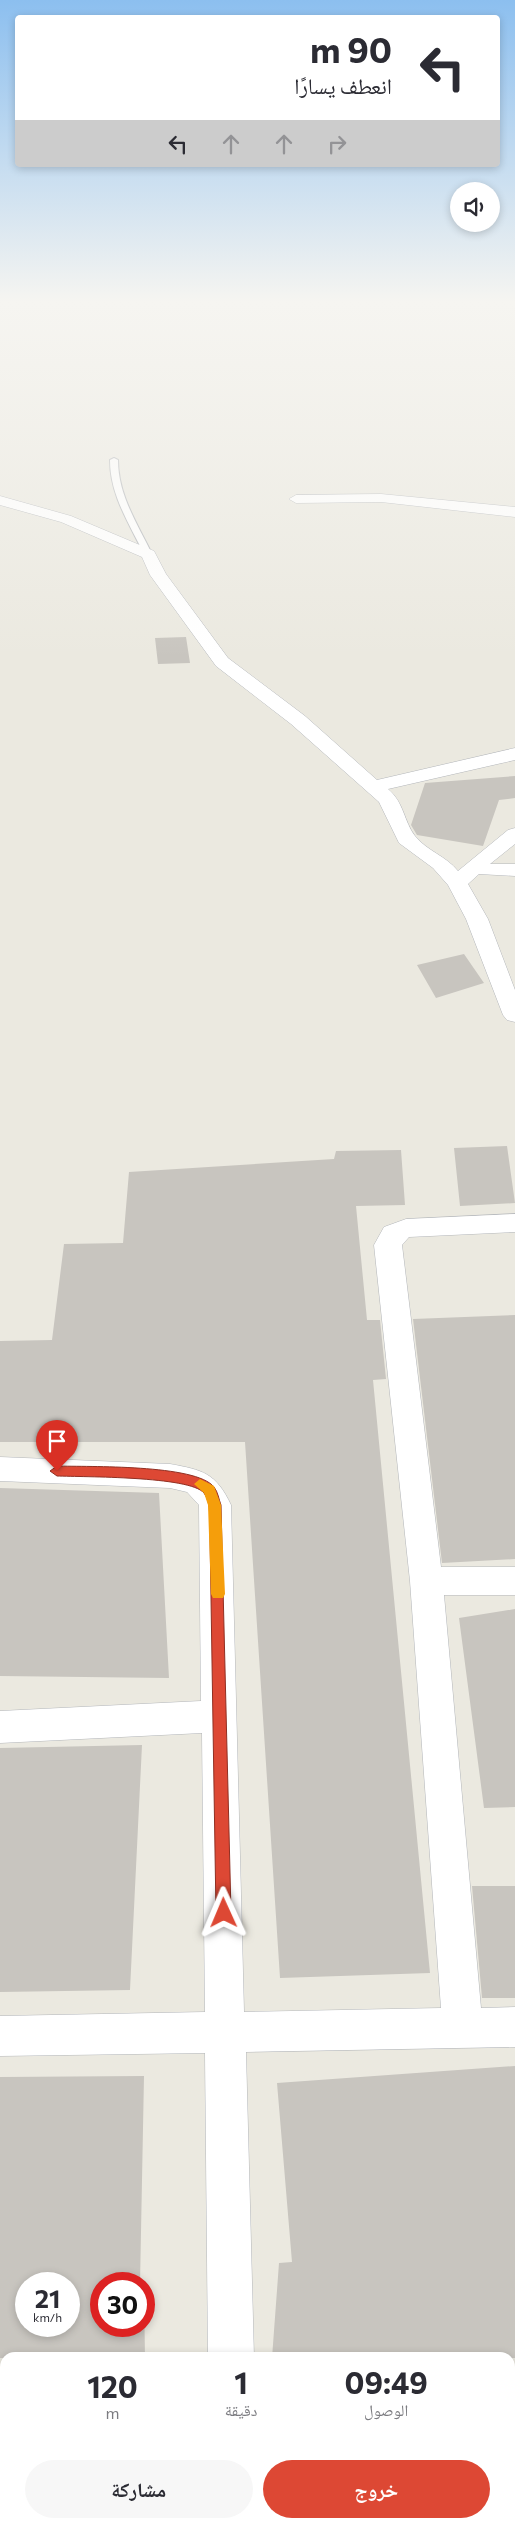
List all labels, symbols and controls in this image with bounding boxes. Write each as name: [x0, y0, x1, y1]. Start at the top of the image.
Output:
text: 90 m: [310, 27, 392, 70]
icon: left: [410, 35, 475, 100]
text: انعطف يسارًا: [294, 72, 392, 99]
icon: left: [164, 130, 192, 158]
icon: ahead: [217, 130, 245, 158]
icon: ahead: [270, 130, 298, 158]
icon: right: [323, 130, 351, 158]
map controls: [450, 182, 500, 232]
button: sound: [450, 182, 500, 232]
pin: [36, 1420, 78, 1471]
icon: arrive: [43, 1427, 71, 1455]
position arrow: [197, 1886, 249, 1938]
speed limit sign: 30: [90, 2272, 155, 2337]
text: 21: [35, 2283, 60, 2313]
text: km/h: [33, 2310, 62, 2324]
text: 1: [234, 2363, 248, 2400]
text: 09:49: [345, 2363, 428, 2400]
text: 120: [87, 2367, 138, 2404]
text: دقيقة: [225, 2400, 257, 2419]
text: الوصول: [364, 2400, 408, 2419]
text: m: [105, 2403, 119, 2422]
button: مشاركة: [25, 2460, 253, 2518]
button: خروج: [263, 2460, 490, 2518]

